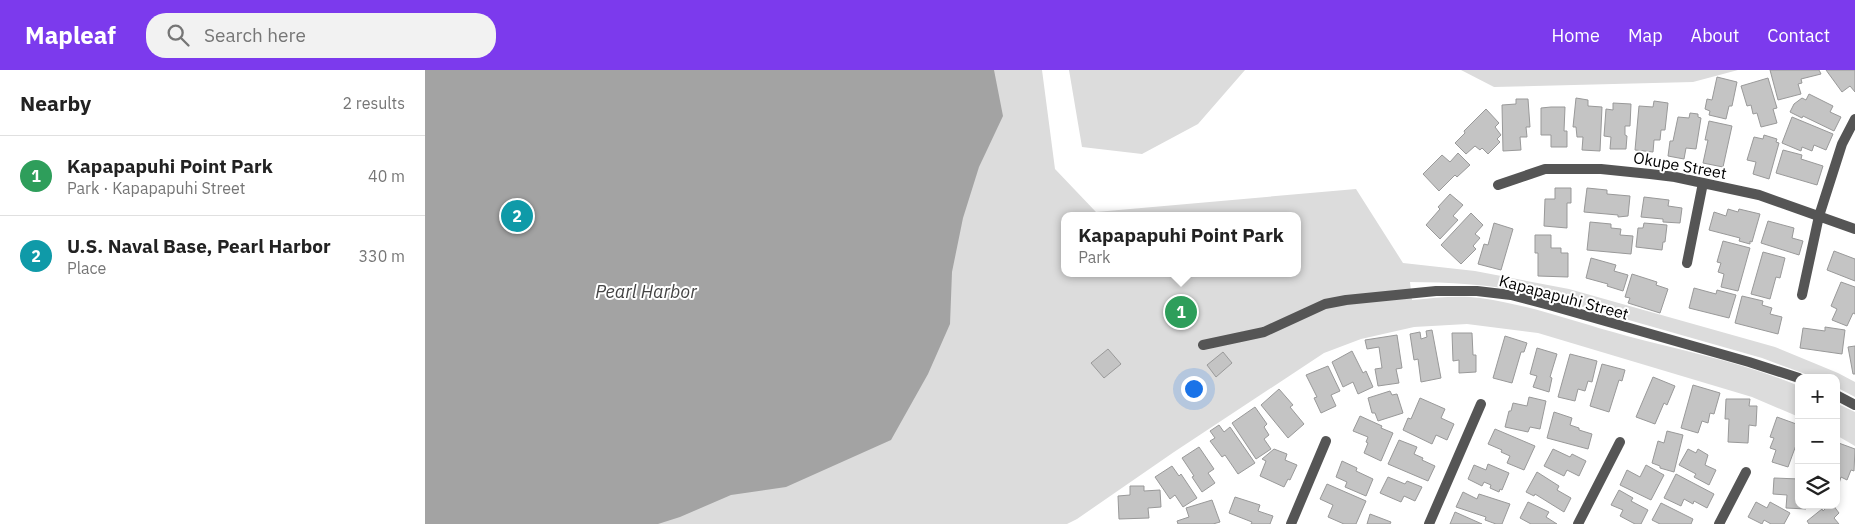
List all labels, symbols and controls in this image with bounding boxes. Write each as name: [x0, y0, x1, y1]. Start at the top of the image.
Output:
search box: [146, 13, 496, 58]
text: Mapleaf: [25, 19, 116, 51]
icon: search: [164, 21, 192, 49]
text: Search here: [204, 23, 306, 47]
text: Home: [1552, 24, 1600, 47]
text: Map: [1628, 24, 1663, 47]
text: About: [1691, 24, 1739, 47]
text: Contact: [1767, 24, 1830, 47]
text: Nearby: [20, 89, 91, 117]
text: 2 results: [342, 93, 405, 113]
street label: Okupe Street: [1632, 147, 1728, 183]
text: Kapapapuhi Point Park: [67, 154, 273, 178]
text: 1: [31, 166, 41, 186]
text: 40 m: [368, 166, 405, 186]
text: Park · Kapapapuhi Street: [67, 178, 245, 198]
pin: 2: [501, 197, 533, 235]
popup: [1061, 212, 1301, 277]
text: Kapapapuhi Point Park: [1078, 223, 1284, 247]
text: U.S. Naval Base, Pearl Harbor: [67, 234, 331, 258]
text: 2: [31, 246, 41, 266]
text: 330 m: [358, 246, 405, 266]
text: Park: [1078, 247, 1111, 267]
text: Place: [67, 258, 106, 278]
street label: Kapapapuhi Street: [1497, 270, 1631, 324]
water label: Pearl Harbor: [595, 280, 697, 303]
pin: 1: [1165, 293, 1197, 331]
map controls: [1795, 374, 1840, 509]
button: +: [1795, 374, 1840, 419]
your location: [1181, 376, 1207, 402]
button: −: [1795, 419, 1840, 464]
button: layers: [1795, 464, 1840, 509]

